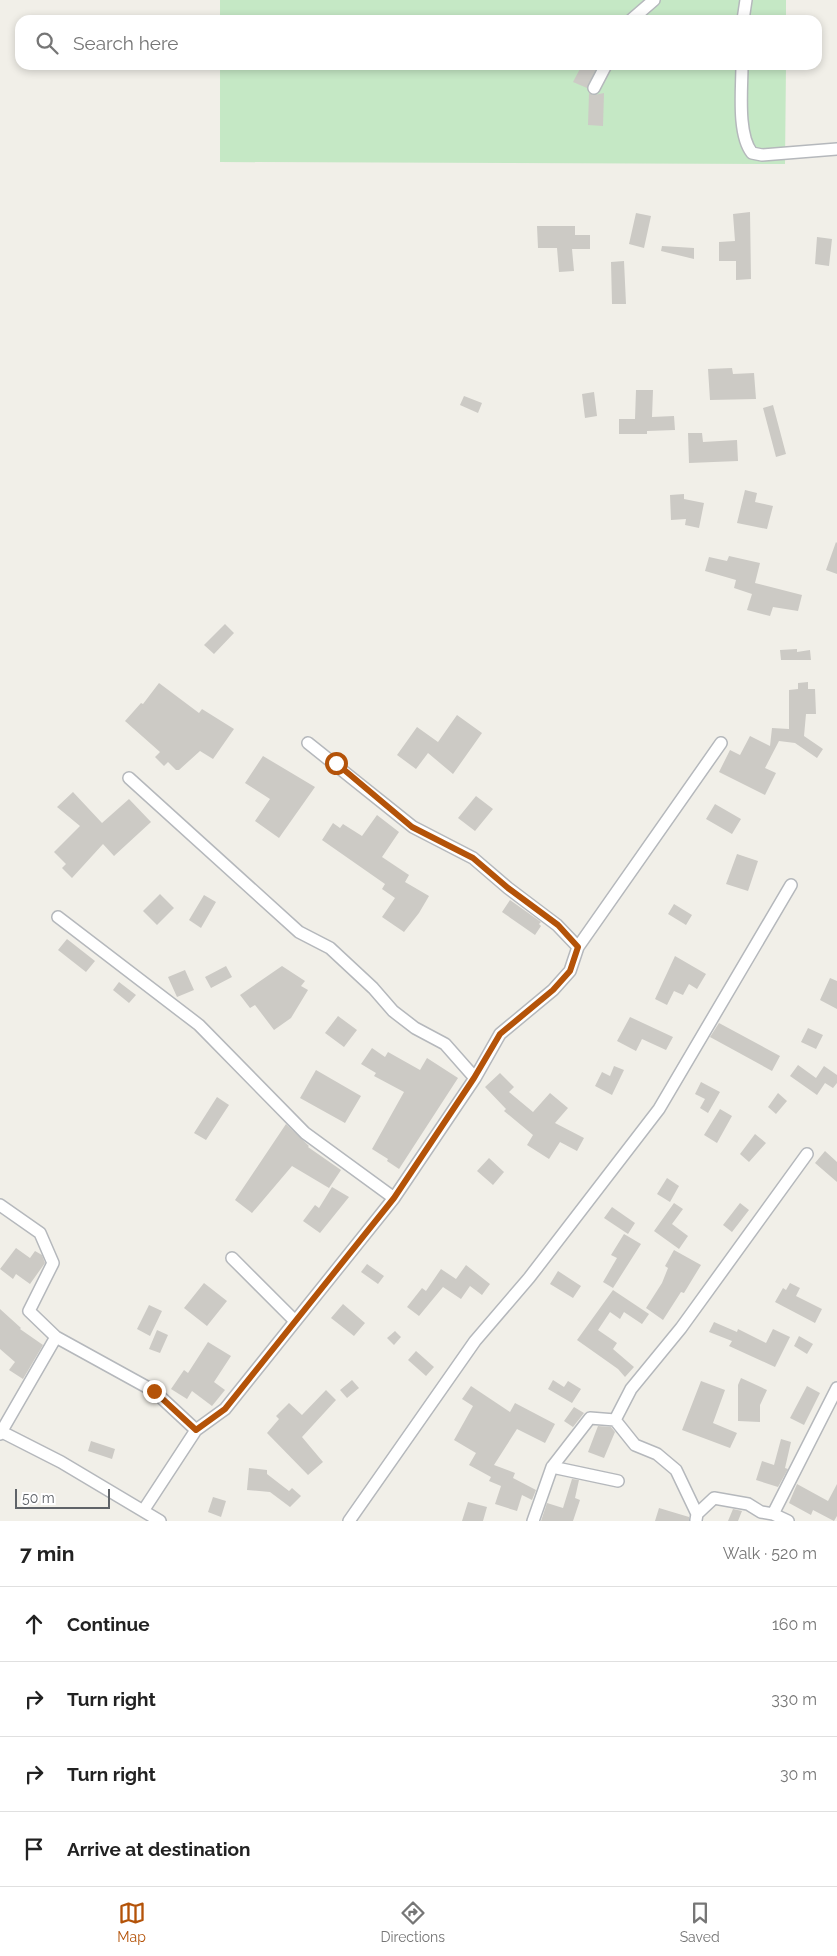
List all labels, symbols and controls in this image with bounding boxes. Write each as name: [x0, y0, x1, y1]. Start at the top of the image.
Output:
search box: [15, 15, 822, 70]
icon: search: [33, 29, 61, 57]
text: Search here: [73, 32, 179, 54]
route start: [325, 752, 348, 775]
route end: [143, 1380, 166, 1403]
scale bar: [15, 1486, 110, 1509]
text: 50 m: [22, 1490, 55, 1506]
text: 7 min: [20, 1541, 74, 1566]
text: Walk · 520 m: [723, 1544, 817, 1563]
icon: ahead: [20, 1610, 48, 1638]
text: Continue: [67, 1613, 150, 1635]
text: 160 m: [772, 1615, 817, 1634]
icon: right: [20, 1685, 48, 1713]
text: Turn right: [67, 1688, 156, 1710]
text: 330 m: [771, 1690, 817, 1709]
icon: right: [20, 1760, 48, 1788]
text: Turn right: [67, 1763, 156, 1785]
text: 30 m: [780, 1765, 817, 1784]
icon: arrive: [20, 1835, 48, 1863]
text: Arrive at destination: [67, 1838, 251, 1860]
tab: Map: [117, 1899, 146, 1945]
tab: Directions: [380, 1899, 445, 1945]
tab: Saved: [680, 1899, 720, 1945]

